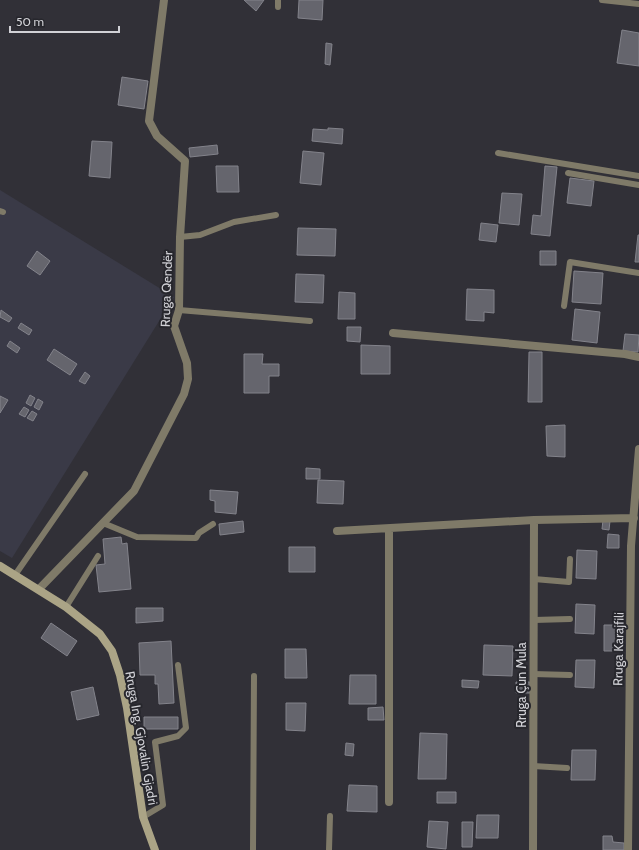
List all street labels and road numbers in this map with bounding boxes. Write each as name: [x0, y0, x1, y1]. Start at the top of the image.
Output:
street label: Rruga Qendër: [157, 250, 175, 327]
street label: Rruga Karajfili: [609, 612, 628, 686]
street label: Rruga Çun Mula: [513, 641, 529, 728]
street label: Rruga Ing. Gjovalin Gjadri: [121, 670, 162, 806]

